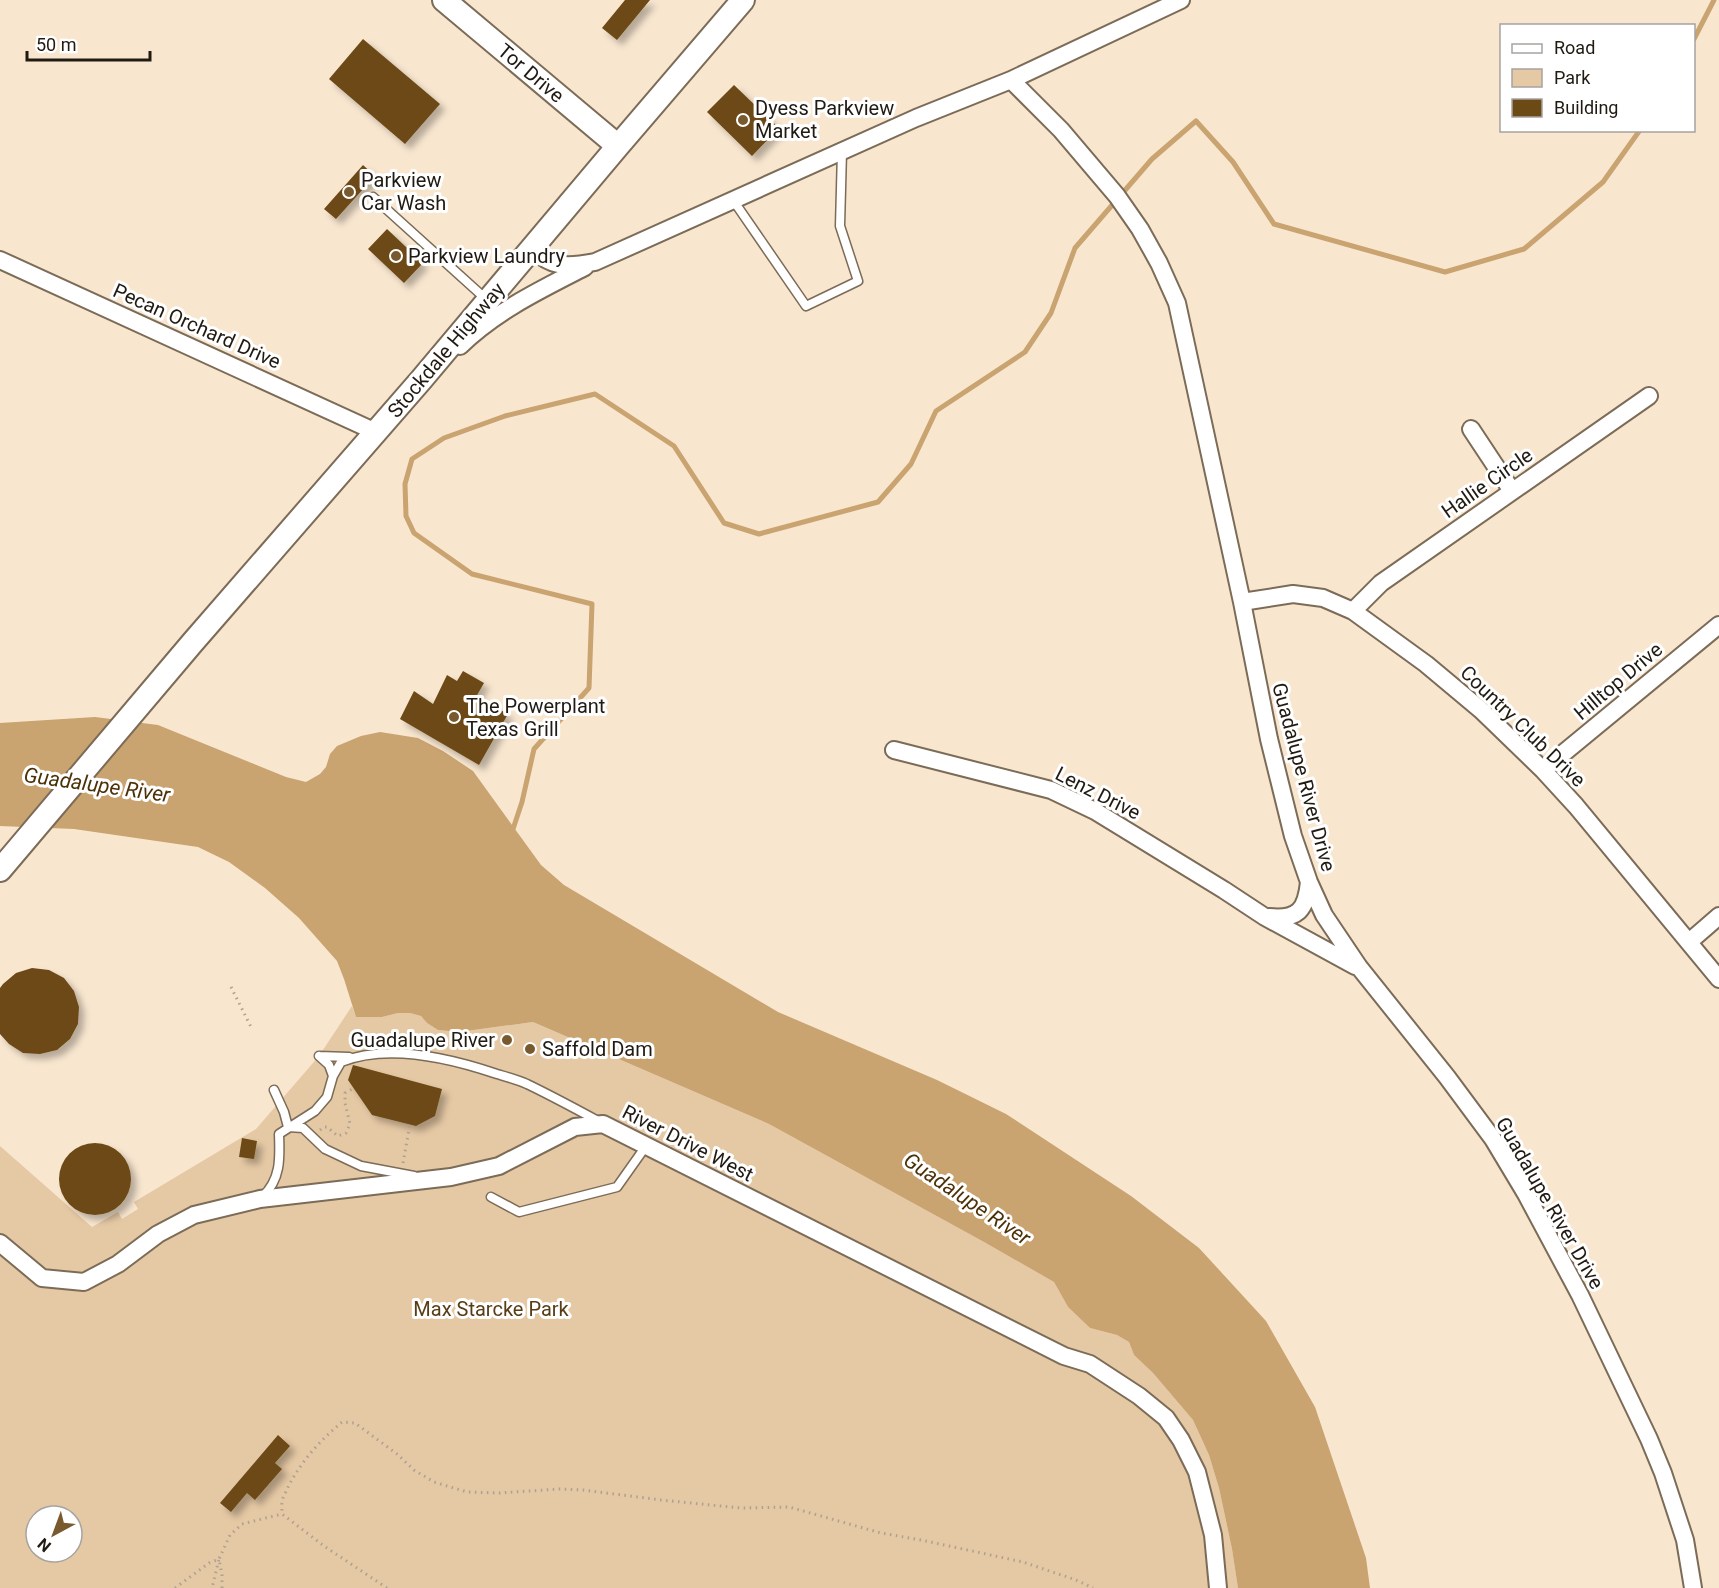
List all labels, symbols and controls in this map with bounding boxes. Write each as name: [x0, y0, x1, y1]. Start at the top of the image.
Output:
scale bar: [27, 24, 150, 62]
legend: [1500, 24, 1695, 132]
text: 50 m: [36, 34, 76, 55]
text: Road: [1554, 37, 1595, 58]
street label: Tor Drive: [493, 38, 569, 108]
text: Park: [1554, 67, 1591, 88]
place label: Dyess Parkview Market: [755, 96, 894, 143]
text: Building: [1554, 97, 1618, 118]
marker: Dyess Parkview Market: [736, 113, 750, 127]
place label: Parkview Car Wash: [361, 168, 446, 215]
marker: Parkview Car Wash: [342, 185, 356, 199]
place label: Parkview Laundry: [408, 244, 565, 268]
marker: Parkview Laundry: [389, 249, 403, 263]
street label: Stockdale Highway: [382, 277, 510, 423]
street label: Pecan Orchard Drive: [109, 278, 285, 374]
street label: Hallie Circle: [1437, 443, 1537, 523]
street label: Hilltop Drive: [1569, 637, 1667, 725]
street label: Country Club Drive: [1456, 660, 1590, 792]
street label: Guadalupe River Drive: [1267, 680, 1341, 874]
place label: The Powerplant Texas Grill: [466, 694, 605, 741]
marker: The Powerplant Texas Grill: [447, 710, 461, 724]
street label: Lenz Drive: [1051, 761, 1145, 825]
water label: Guadalupe River: [22, 763, 173, 807]
place label: Guadalupe River: [350, 1028, 495, 1052]
marker: Guadalupe River: [500, 1033, 514, 1047]
place label: Saffold Dam: [542, 1037, 653, 1061]
marker: Saffold Dam: [523, 1042, 537, 1056]
street label: River Drive West: [618, 1100, 758, 1186]
street label: Guadalupe River Drive: [1491, 1113, 1609, 1293]
water label: Guadalupe River: [899, 1148, 1036, 1251]
park label: Max Starcke Park: [413, 1297, 570, 1321]
north arrow: [24, 1504, 84, 1564]
text: N: [34, 1534, 55, 1556]

